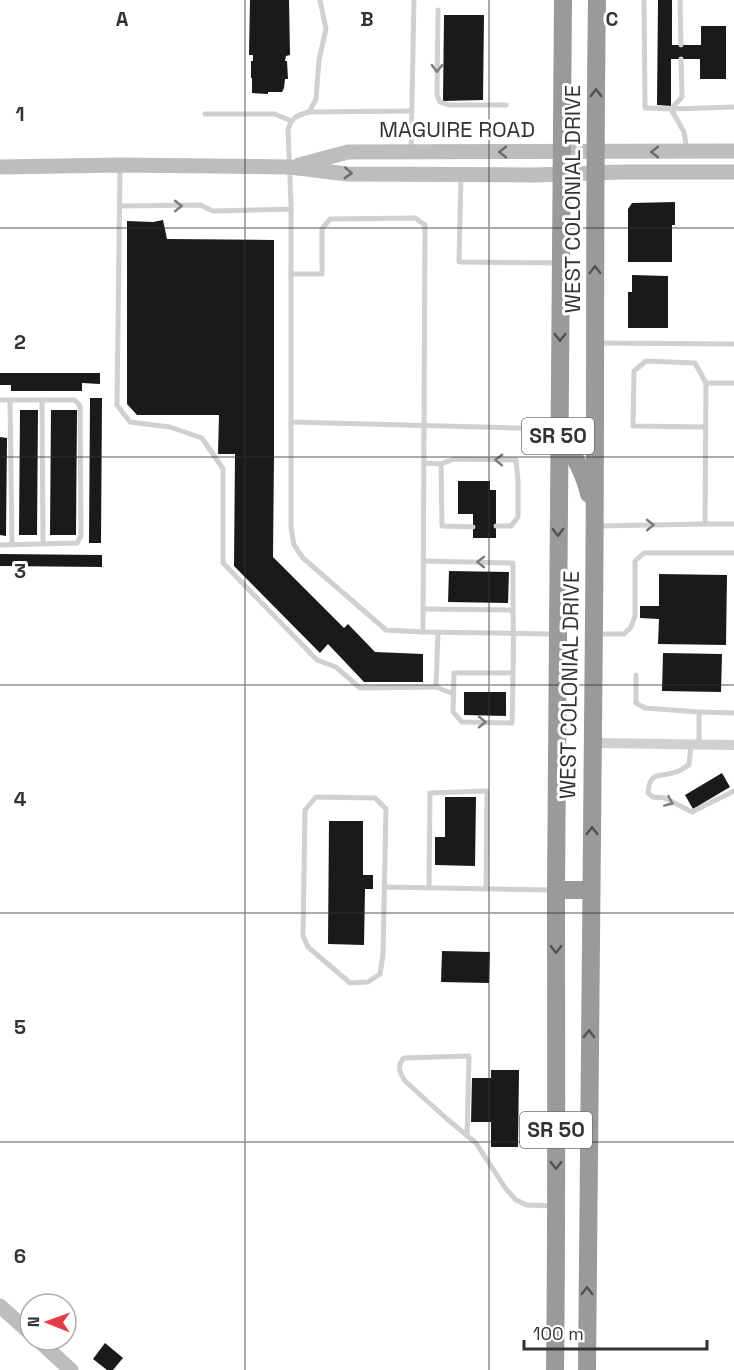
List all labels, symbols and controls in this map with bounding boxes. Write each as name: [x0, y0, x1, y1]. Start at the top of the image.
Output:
text: A: [116, 6, 129, 32]
text: B: [360, 6, 374, 32]
text: C: [606, 6, 619, 32]
one-way arrow: [431, 64, 444, 73]
street label: WEST COLONIAL DRIVE: [558, 85, 586, 313]
one-way arrow: [590, 89, 602, 98]
text: 1: [15, 101, 25, 127]
street label: MAGUIRE ROAD: [379, 115, 535, 143]
one-way arrow: [499, 146, 508, 158]
one-way arrow: [650, 146, 659, 158]
one-way arrow: [344, 167, 353, 180]
one-way arrow: [174, 200, 183, 212]
one-way arrow: [589, 265, 601, 274]
text: 2: [14, 329, 26, 355]
one-way arrow: [554, 332, 566, 341]
road number: SR 50: [522, 418, 594, 454]
one-way arrow: [494, 454, 503, 466]
one-way arrow: [645, 519, 654, 531]
one-way arrow: [552, 527, 564, 536]
one-way arrow: [476, 556, 485, 568]
text: 3: [14, 558, 26, 584]
street label: WEST COLONIAL DRIVE: [553, 571, 585, 799]
one-way arrow: [478, 716, 487, 728]
text: 4: [14, 786, 27, 812]
one-way arrow: [663, 795, 674, 807]
one-way arrow: [586, 827, 598, 836]
one-way arrow: [550, 944, 562, 953]
text: 5: [14, 1014, 26, 1040]
one-way arrow: [583, 1029, 596, 1038]
road number: SR 50: [520, 1112, 592, 1148]
one-way arrow: [550, 1160, 562, 1169]
text: 6: [14, 1243, 26, 1269]
one-way arrow: [581, 1286, 593, 1295]
north arrow: [18, 1292, 78, 1352]
scale bar: [524, 1313, 707, 1351]
text: N: [23, 1316, 44, 1327]
text: 100 m: [533, 1322, 584, 1345]

